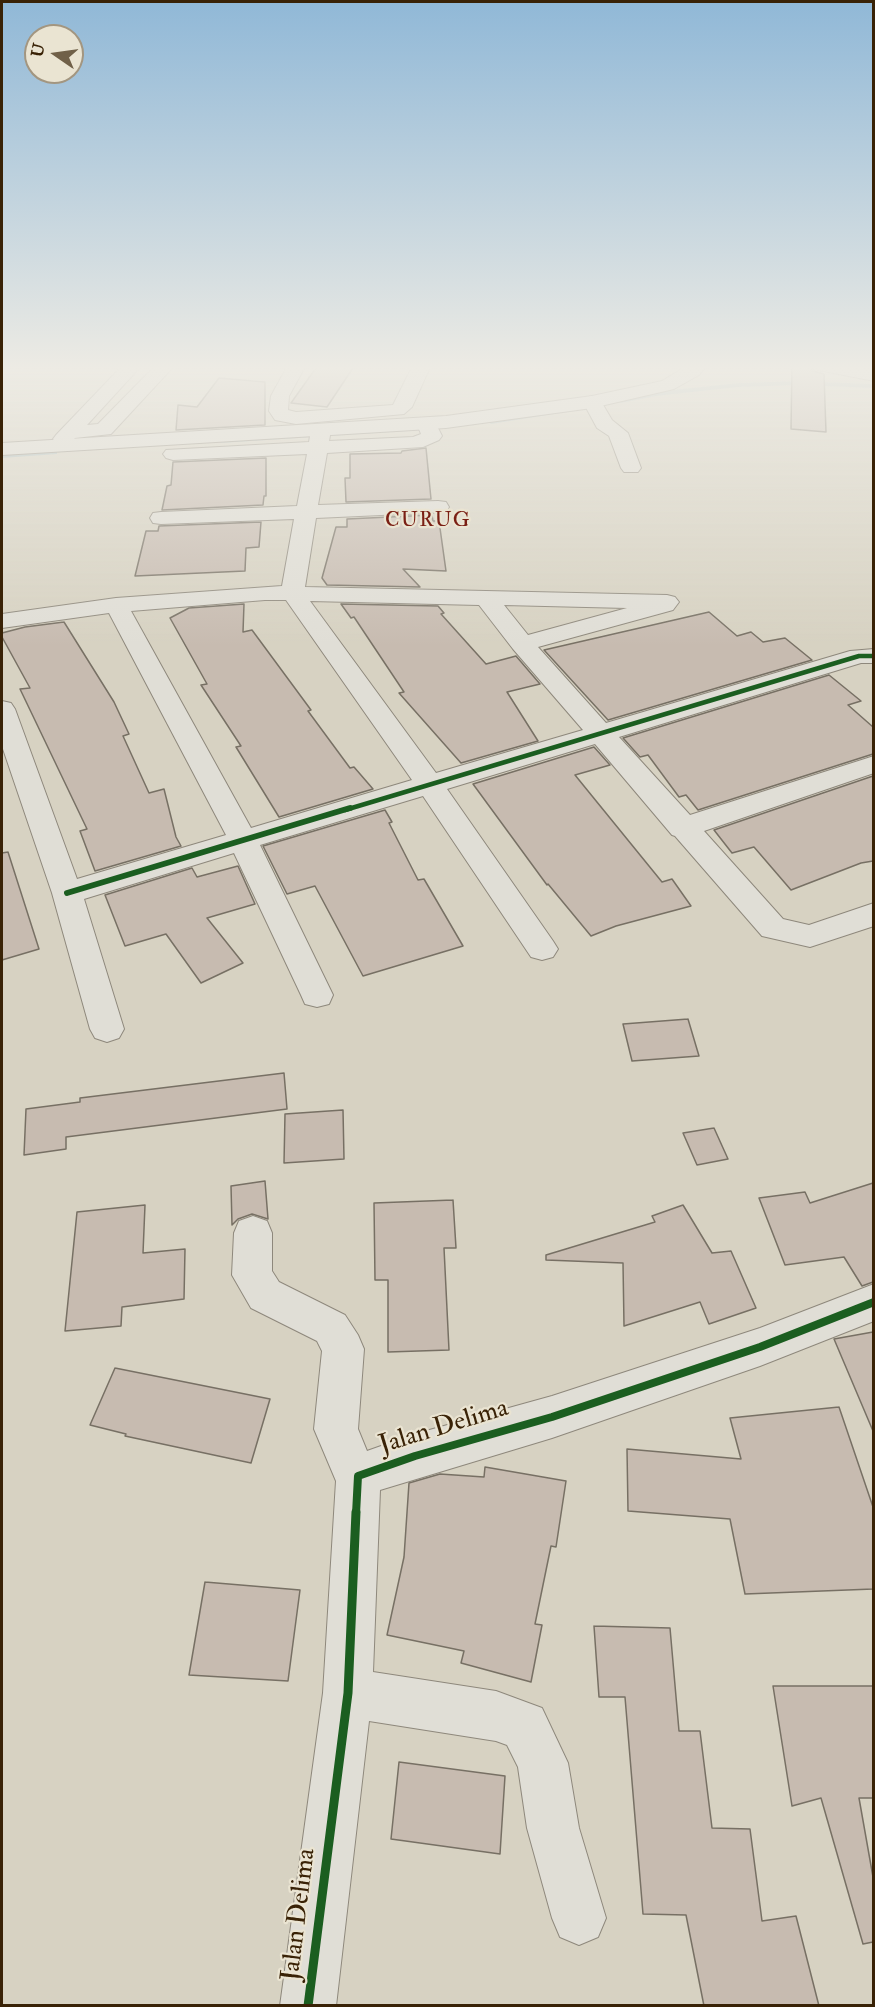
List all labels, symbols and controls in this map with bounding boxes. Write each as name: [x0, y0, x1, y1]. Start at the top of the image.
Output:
north arrow: [24, 24, 84, 84]
text: U: [27, 42, 50, 59]
district label: CURUG: [385, 510, 471, 534]
street label: Jalan Delima: [376, 1394, 512, 1462]
street label: Jalan Delima: [276, 1847, 324, 1983]

